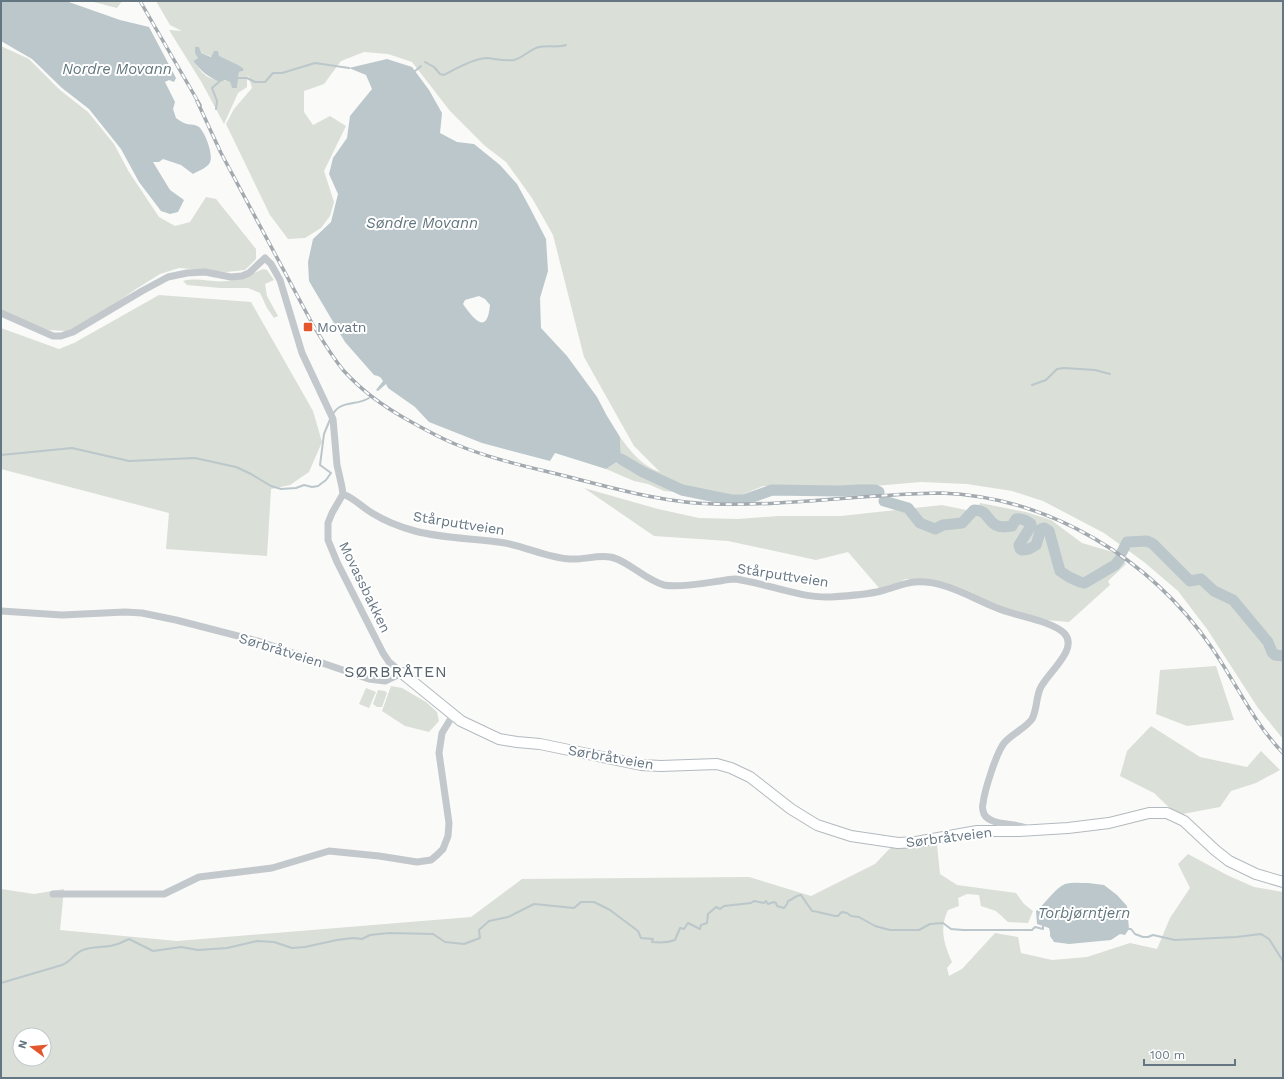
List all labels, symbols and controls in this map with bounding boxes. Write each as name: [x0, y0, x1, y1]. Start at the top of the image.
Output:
water label: Nordre Movann: [62, 60, 172, 78]
water label: Søndre Movann: [366, 214, 478, 232]
place label: Movatn: [317, 319, 367, 335]
marker: Movatn: [302, 321, 314, 333]
street label: Stårputtveien: [412, 508, 506, 538]
street label: Movassbakken: [336, 539, 394, 635]
street label: Stårputtveien: [736, 560, 830, 590]
street label: Sørbråtveien: [237, 630, 325, 670]
district label: SØRBRÅTEN: [344, 662, 448, 681]
street label: Sørbråtveien: [567, 742, 655, 772]
street label: Sørbråtveien: [905, 824, 993, 850]
water label: Torbjørntjern: [1038, 904, 1130, 922]
north arrow: [12, 1027, 52, 1067]
text: N: [15, 1039, 30, 1050]
scale bar: [1144, 1041, 1235, 1067]
text: 100 m: [1150, 1048, 1185, 1062]

